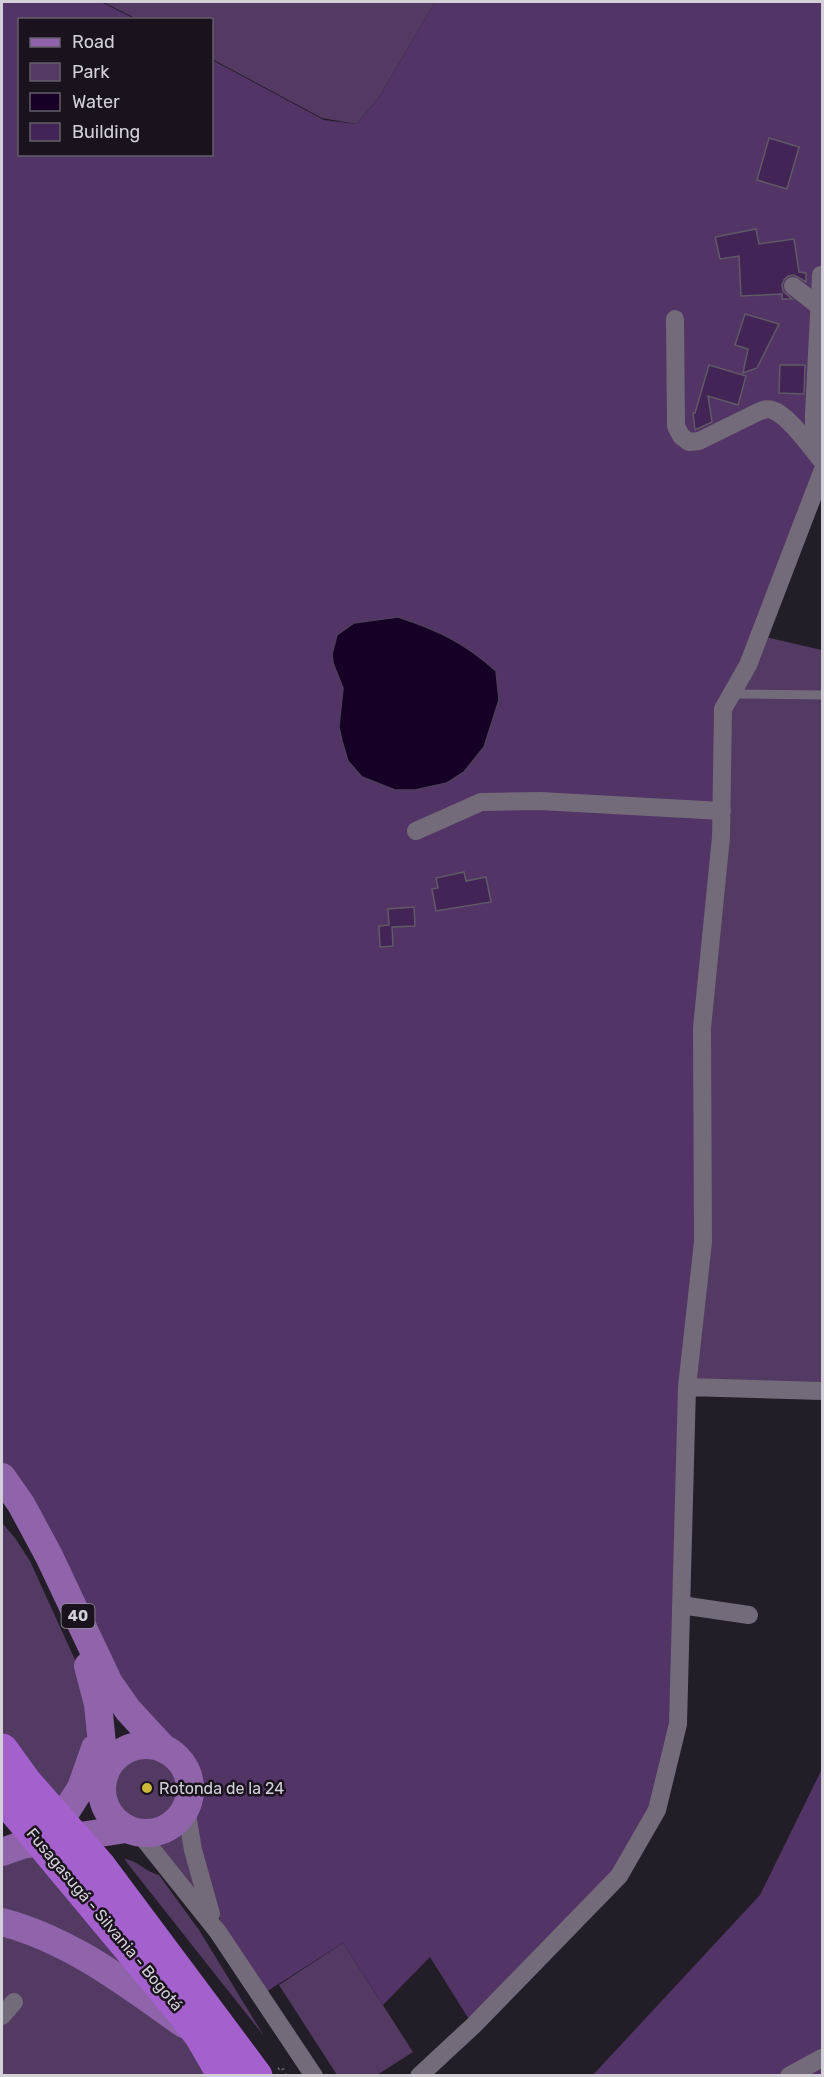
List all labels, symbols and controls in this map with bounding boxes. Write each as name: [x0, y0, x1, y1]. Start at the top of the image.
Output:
legend: [18, 18, 213, 156]
text: Road: [72, 31, 115, 53]
text: Park: [72, 61, 110, 83]
text: Water: [72, 91, 120, 113]
text: Building: [72, 121, 140, 143]
road number: 40: [62, 1604, 94, 1628]
place label: Rotonda de la 24: [159, 1779, 284, 1798]
marker: Rotonda de la 24: [140, 1781, 154, 1795]
street label: Fusagasugá - Silvania - Bogotá: [23, 1824, 187, 2015]

